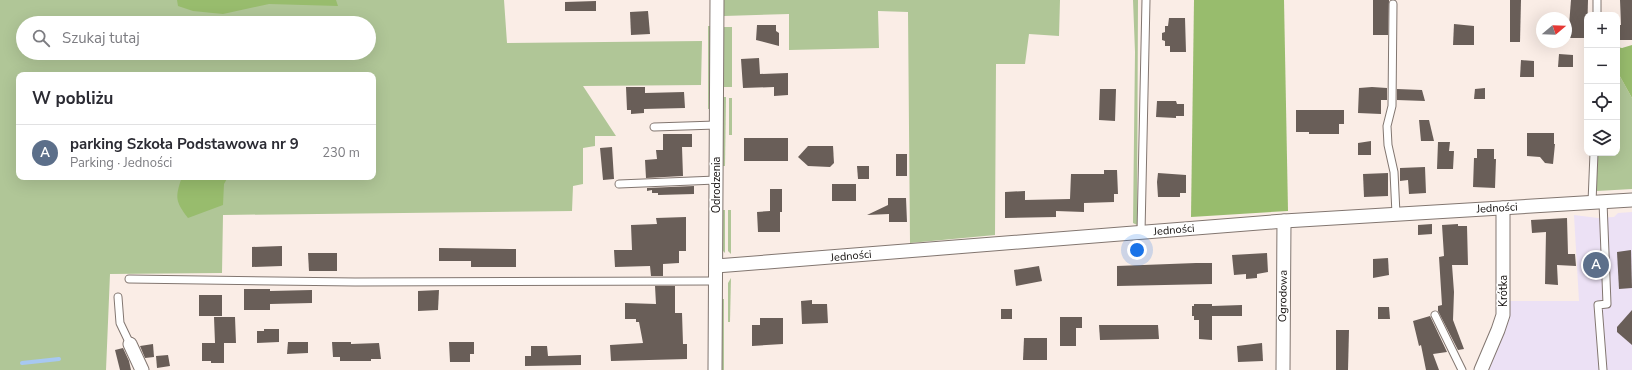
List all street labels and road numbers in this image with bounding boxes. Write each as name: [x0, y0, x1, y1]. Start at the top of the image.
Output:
street label: Odrodzenia: [709, 156, 724, 213]
street label: Jedności: [1475, 199, 1518, 217]
street label: Jedności: [1152, 221, 1195, 239]
street label: Jedności: [829, 247, 872, 265]
street label: Ogrodowa: [1275, 270, 1291, 322]
street label: Krótka: [1496, 275, 1511, 307]

